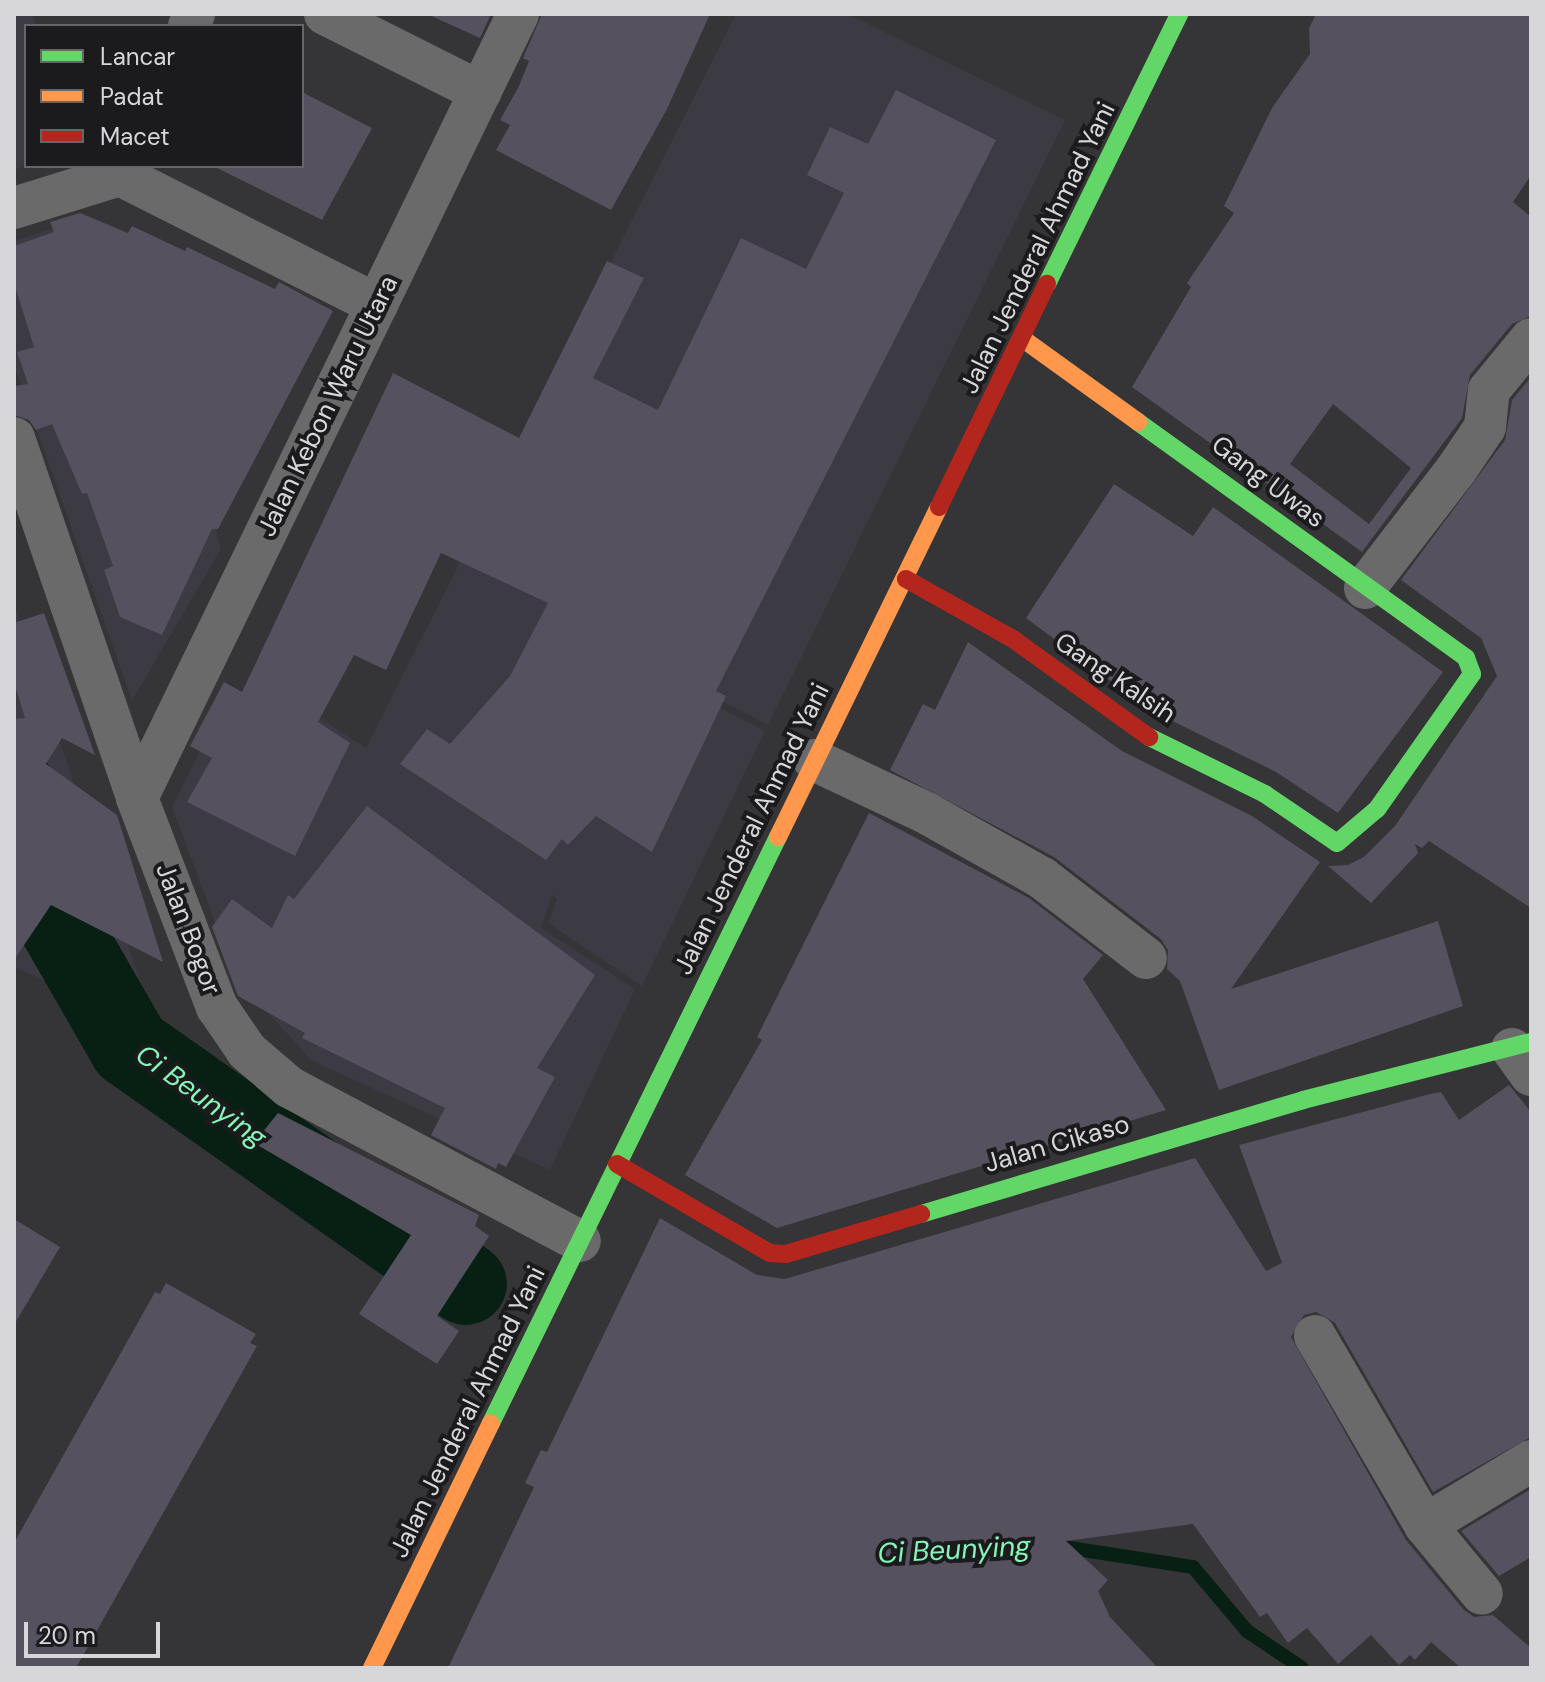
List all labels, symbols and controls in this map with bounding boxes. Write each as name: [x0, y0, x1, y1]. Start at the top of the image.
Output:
legend: [24, 24, 304, 168]
text: Lancar: [100, 41, 175, 72]
text: Padat: [100, 81, 164, 112]
street label: Jalan Jenderal Ahmad Yani: [954, 97, 1122, 399]
text: Macet: [100, 121, 170, 152]
street label: Jalan Kebon Waru Utara: [251, 271, 405, 541]
street label: Gang Uwas: [1205, 429, 1331, 535]
street label: Gang Kalsih: [1049, 626, 1181, 730]
street label: Jalan Jenderal Ahmad Yani: [668, 678, 836, 980]
street label: Jalan Bogor: [149, 859, 227, 999]
water label: Ci Beunying: [129, 1037, 273, 1155]
street label: Jalan Cikaso: [981, 1108, 1133, 1180]
street label: Jalan Jenderal Ahmad Yani: [384, 1261, 552, 1563]
water label: Ci Beunying: [877, 1529, 1031, 1571]
scale bar: [28, 1606, 164, 1656]
text: 20 m: [38, 1620, 96, 1651]

